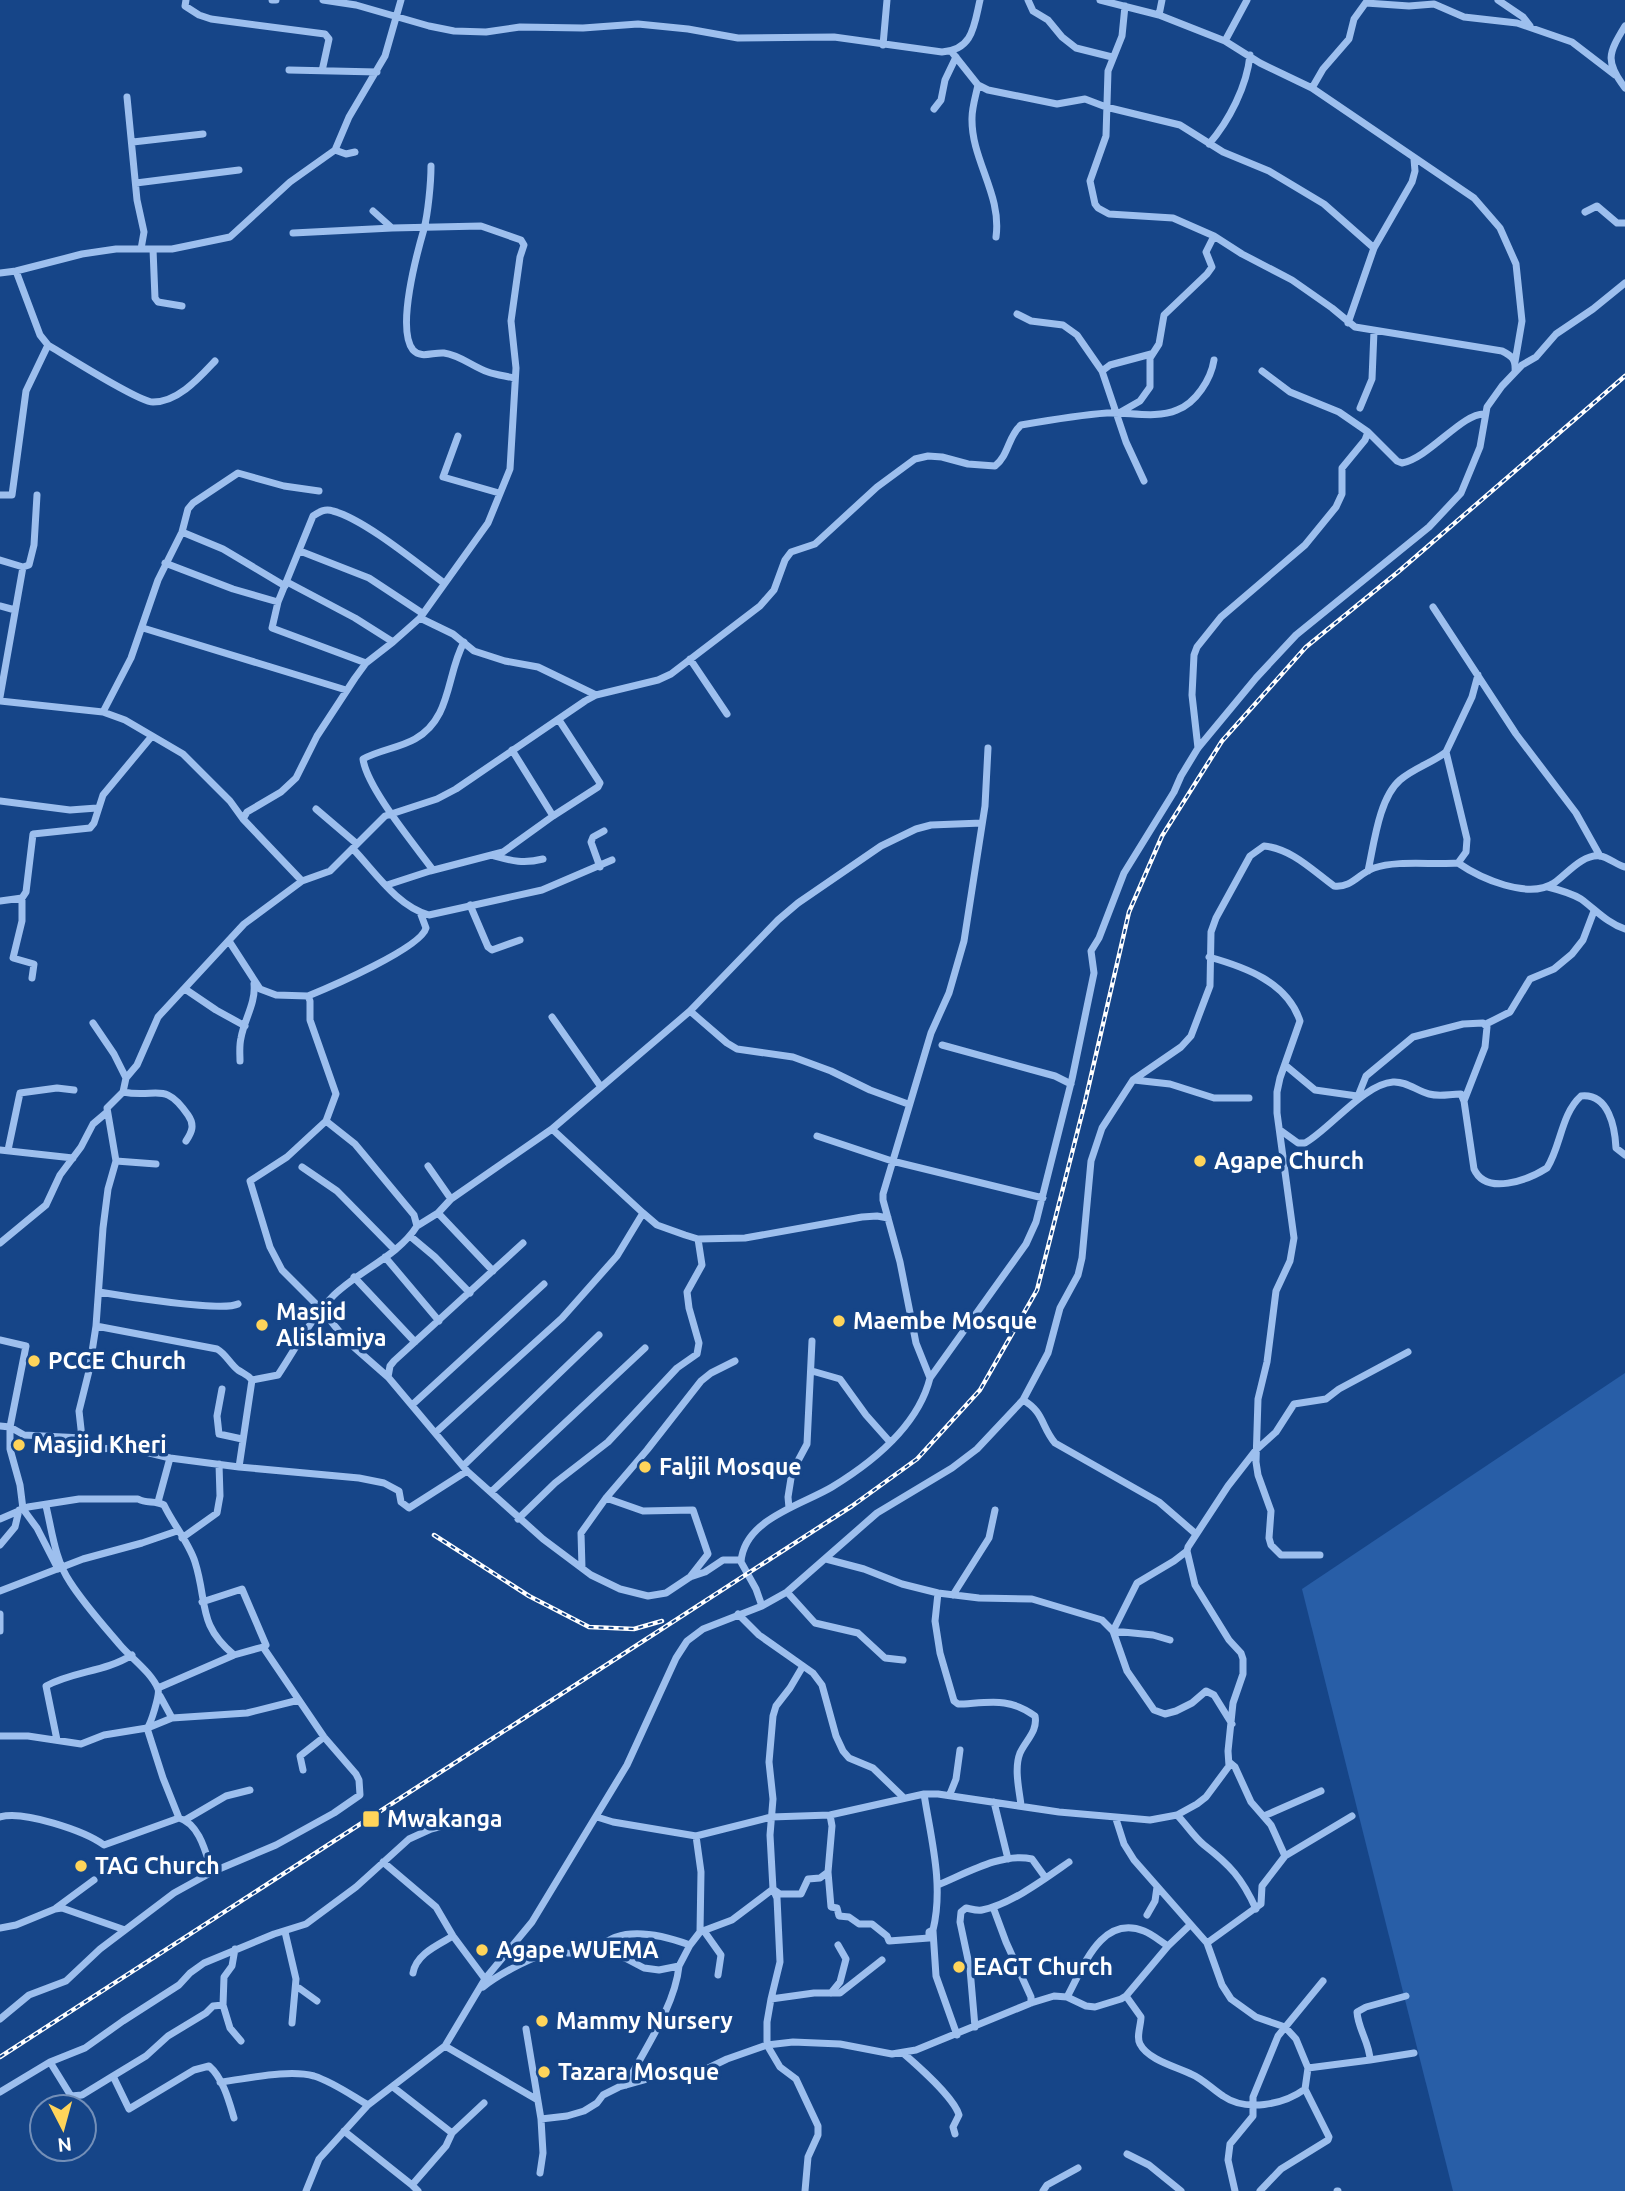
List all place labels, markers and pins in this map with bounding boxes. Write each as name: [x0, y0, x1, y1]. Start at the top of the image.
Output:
place label: Agape Church: [1214, 1148, 1364, 1173]
marker: Agape Church: [1192, 1153, 1208, 1169]
place label: Masjid Alislamiya: [276, 1299, 387, 1350]
place label: Maembe Mosque: [853, 1308, 1037, 1333]
marker: Maembe Mosque: [831, 1313, 847, 1329]
marker: Masjid Alislamiya: [254, 1317, 270, 1333]
place label: PCCE Church: [48, 1348, 186, 1373]
marker: PCCE Church: [26, 1353, 42, 1369]
place label: Masjid Kheri: [33, 1432, 167, 1457]
marker: Masjid Kheri: [11, 1437, 27, 1453]
place label: Faljil Mosque: [659, 1454, 802, 1479]
marker: Faljil Mosque: [637, 1459, 653, 1475]
place label: Mwakanga: [387, 1806, 502, 1831]
marker: Mwakanga: [361, 1809, 381, 1829]
place label: TAG Church: [95, 1853, 220, 1878]
marker: TAG Church: [73, 1858, 89, 1874]
place label: Agape WUEMA: [496, 1937, 659, 1962]
marker: Agape WUEMA: [474, 1942, 490, 1958]
place label: EAGT Church: [973, 1954, 1113, 1979]
marker: EAGT Church: [951, 1959, 967, 1975]
place label: Mammy Nursery: [556, 2008, 733, 2033]
marker: Mammy Nursery: [534, 2013, 550, 2029]
place label: Tazara Mosque: [558, 2059, 719, 2084]
marker: Tazara Mosque: [536, 2064, 552, 2080]

